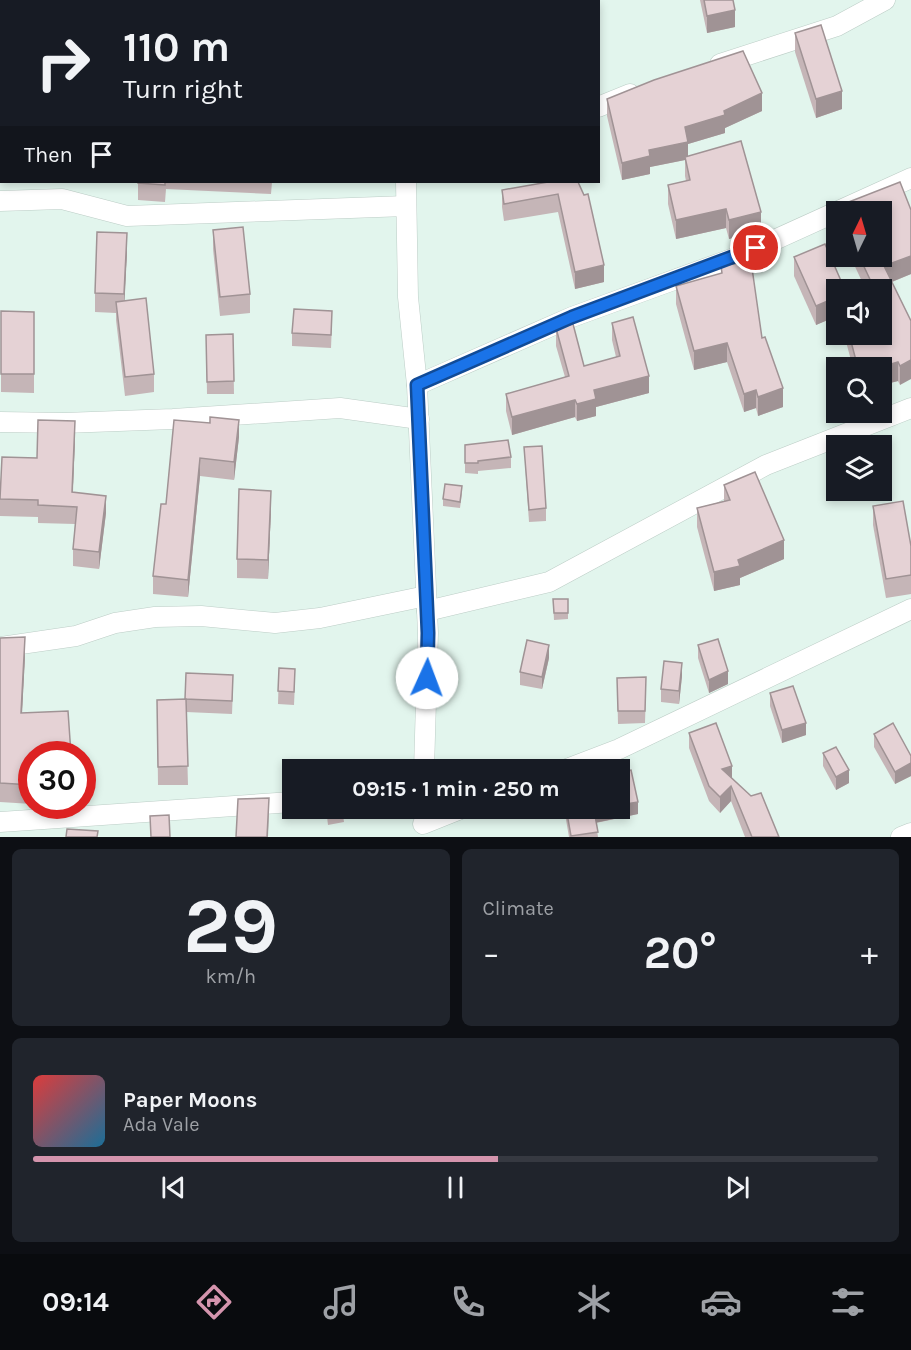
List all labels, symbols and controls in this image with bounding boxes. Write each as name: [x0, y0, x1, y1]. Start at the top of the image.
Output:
text: 110 m: [123, 22, 230, 72]
icon: right: [24, 24, 102, 102]
text: Turn right: [123, 73, 243, 105]
icon: arrive: [85, 138, 118, 171]
text: Then: [24, 142, 73, 168]
north arrow: [826, 201, 892, 267]
map controls: [826, 201, 892, 501]
pin: [730, 222, 781, 273]
icon: arrive: [739, 231, 772, 264]
button: sound: [826, 279, 892, 345]
button: search: [826, 357, 892, 423]
button: layers: [826, 435, 892, 501]
position arrow: [395, 646, 459, 710]
speed limit sign: 30: [18, 741, 96, 819]
text: 09:15 · 1 min · 250 m: [352, 776, 560, 802]
text: 29: [183, 880, 278, 972]
text: Climate: [483, 897, 554, 920]
text: 20°: [644, 927, 717, 979]
text: −: [483, 934, 500, 972]
text: +: [861, 934, 878, 972]
text: km/h: [205, 965, 256, 988]
text: Paper Moons: [123, 1087, 257, 1113]
text: Ada Vale: [123, 1113, 200, 1136]
icon: previous: [157, 1171, 190, 1204]
icon: pause: [439, 1171, 472, 1204]
icon: next: [721, 1171, 754, 1204]
icon: directions: [193, 1281, 235, 1323]
icon: music: [320, 1281, 362, 1323]
icon: phone: [447, 1281, 489, 1323]
icon: climate: [573, 1281, 615, 1323]
icon: car: [700, 1281, 742, 1323]
icon: filters: [827, 1281, 869, 1323]
text: 09:14: [42, 1286, 109, 1318]

